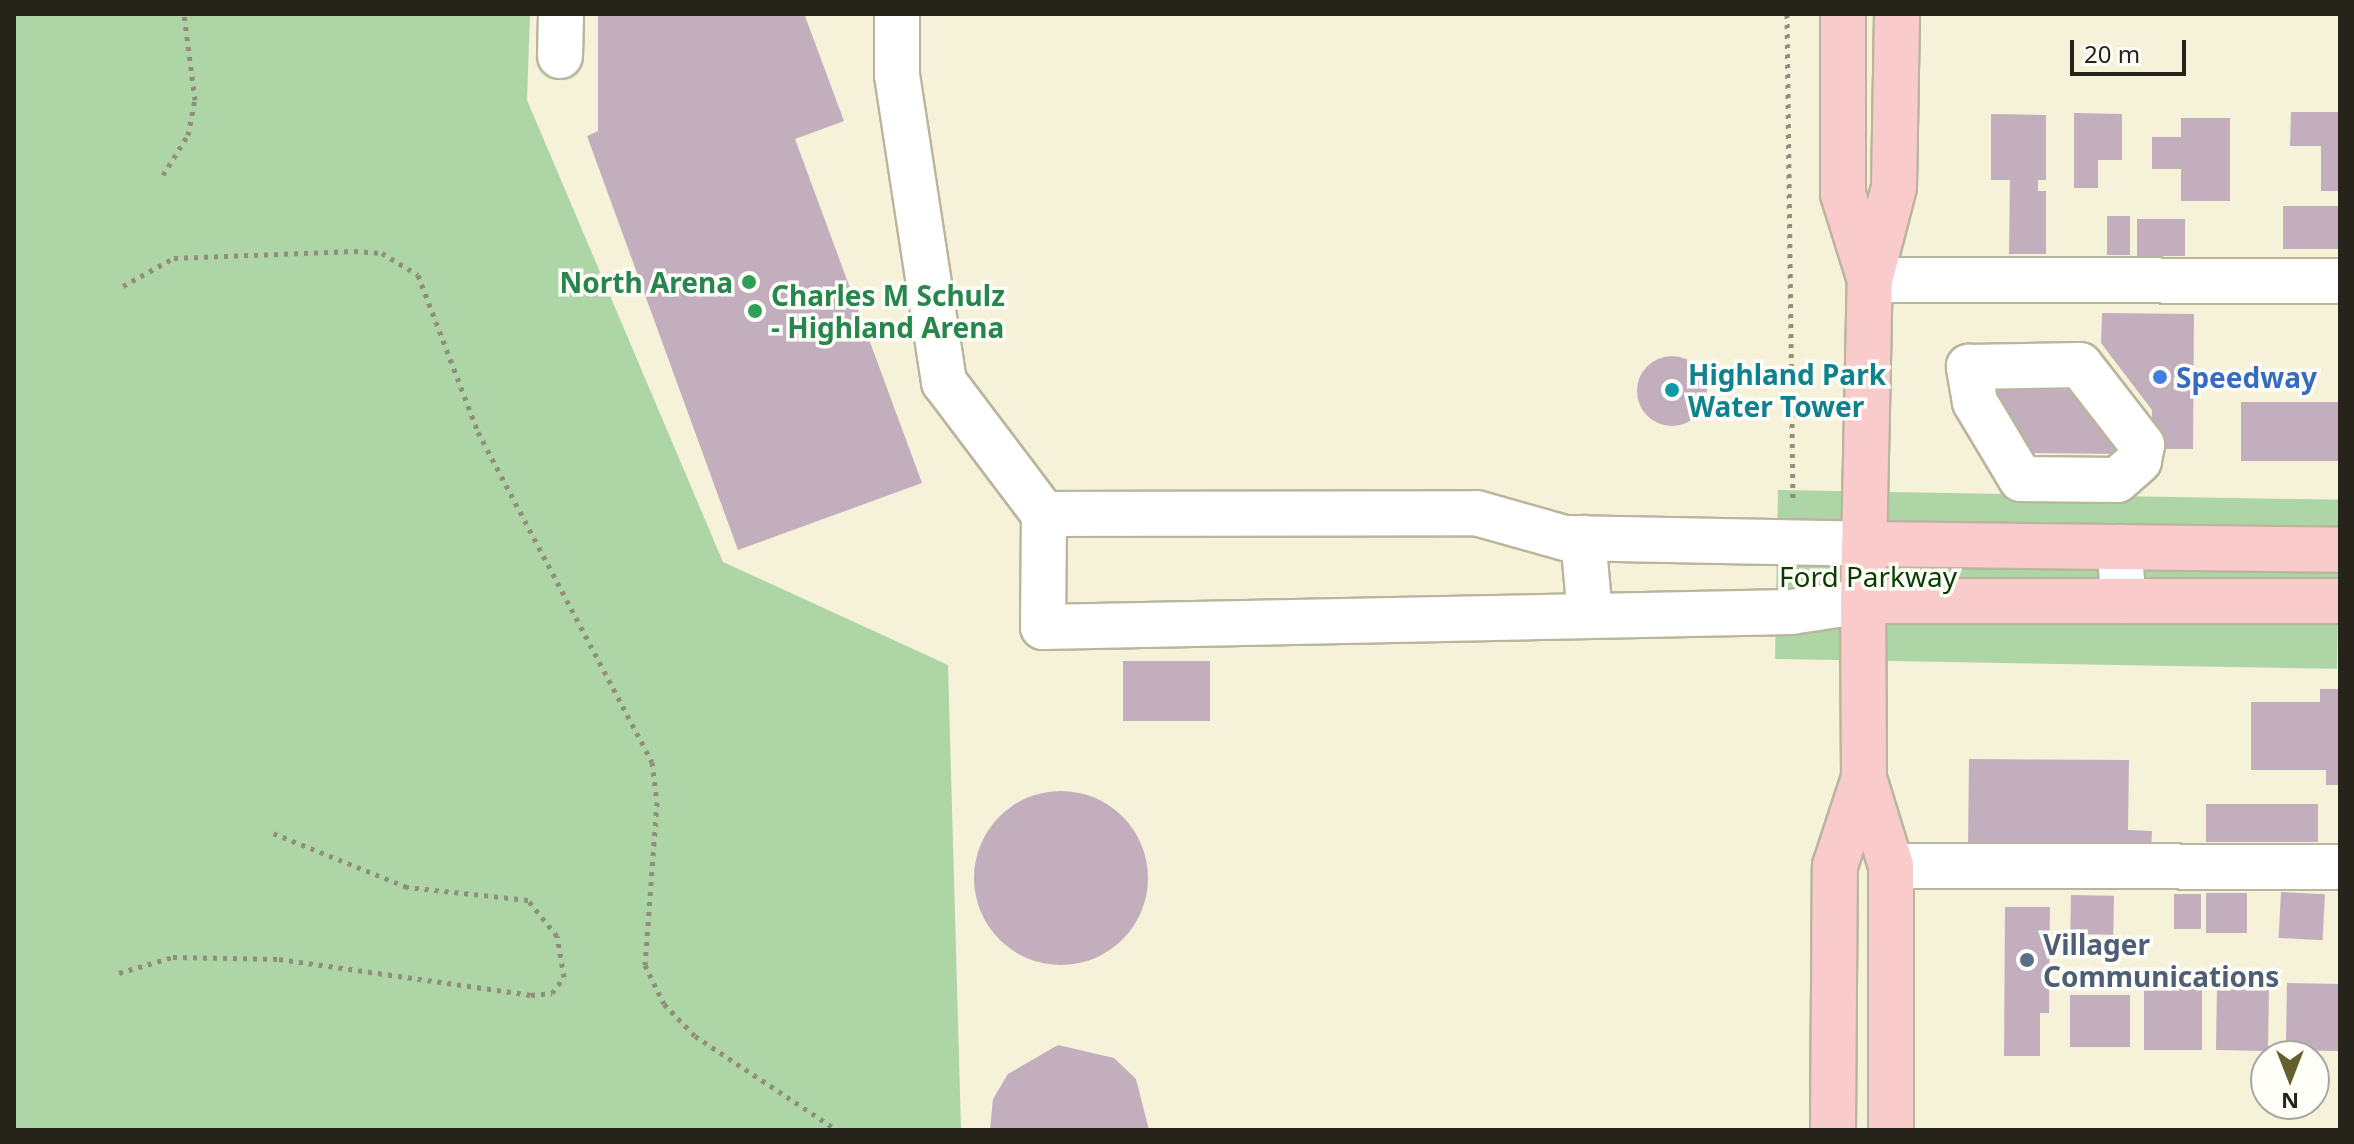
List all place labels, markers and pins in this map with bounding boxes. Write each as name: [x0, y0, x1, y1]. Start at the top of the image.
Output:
place label: North Arena: [560, 265, 733, 299]
marker: North Arena: [740, 273, 758, 291]
place label: Charles M Schulz - Highland Arena: [771, 278, 1005, 344]
marker: Charles M Schulz - Highland Arena: [746, 302, 764, 320]
place label: Highland Park Water Tower: [1688, 357, 1886, 423]
place label: Speedway: [2176, 360, 2317, 394]
marker: Speedway: [2151, 368, 2169, 386]
marker: Highland Park Water Tower: [1663, 381, 1681, 399]
place label: Villager Communications: [2043, 927, 2279, 993]
marker: Villager Communications: [2018, 951, 2036, 969]

